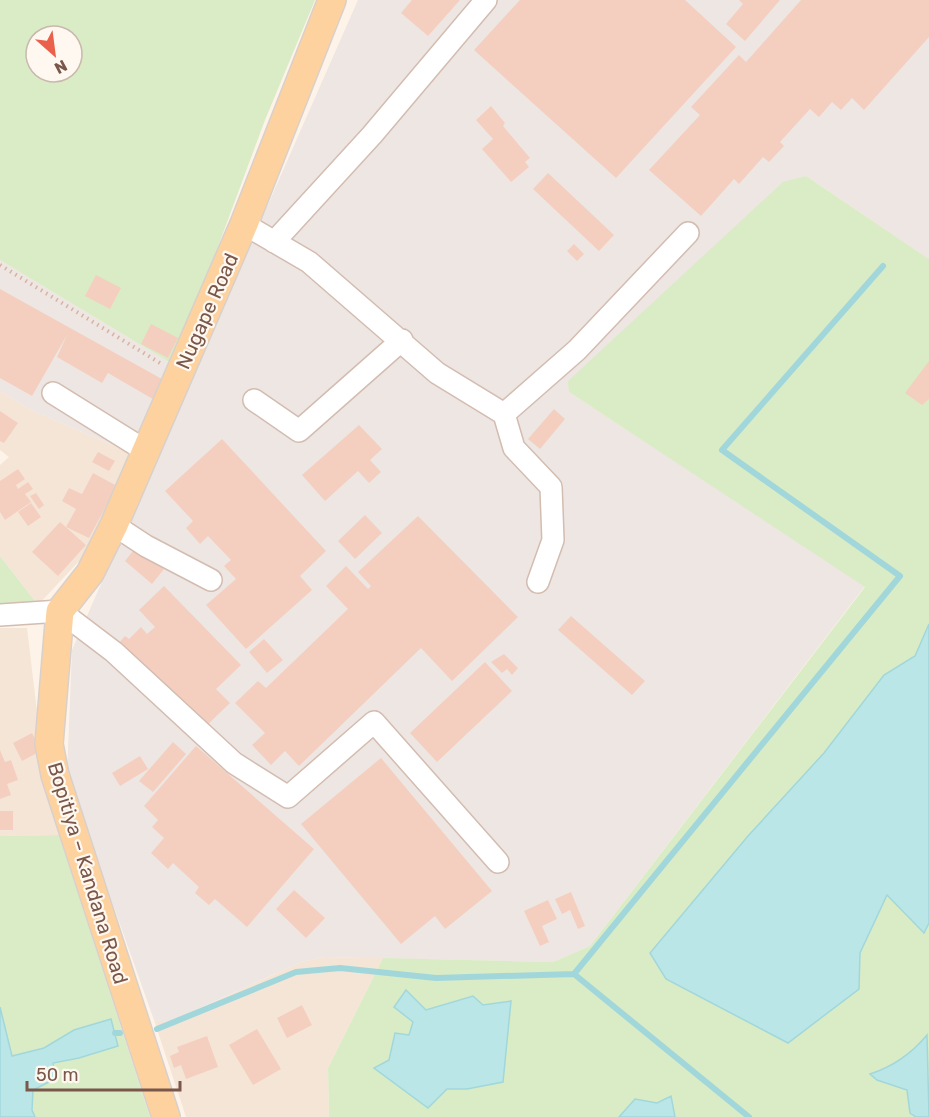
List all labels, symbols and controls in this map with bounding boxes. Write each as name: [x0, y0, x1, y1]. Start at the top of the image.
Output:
north arrow: [24, 24, 84, 84]
text: N: [51, 56, 70, 78]
street label: Nugape Road: [171, 249, 243, 373]
street label: Bopitiya – Kandana Road: [43, 759, 133, 987]
scale bar: [27, 1054, 180, 1092]
text: 50 m: [36, 1064, 79, 1086]

